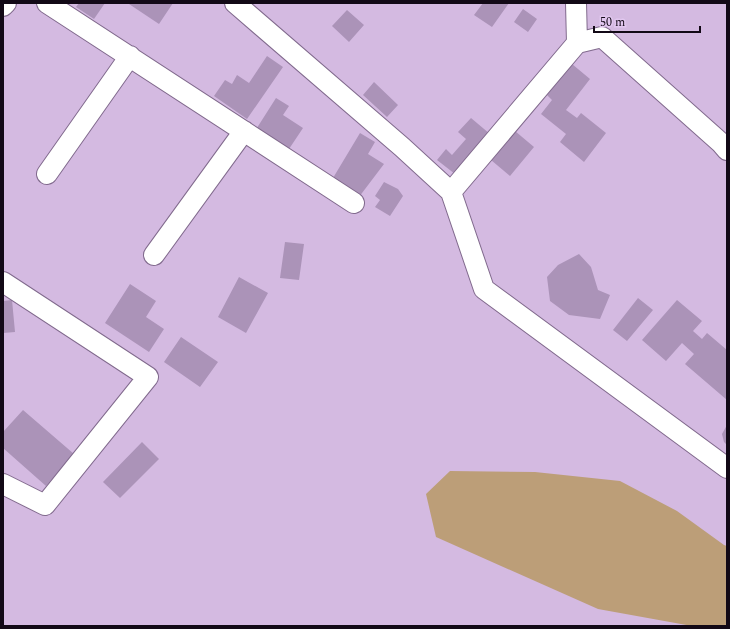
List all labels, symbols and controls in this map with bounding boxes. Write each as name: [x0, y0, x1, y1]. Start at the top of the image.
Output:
scale bar: [594, 8, 700, 34]
text: 50 m: [600, 13, 625, 32]

